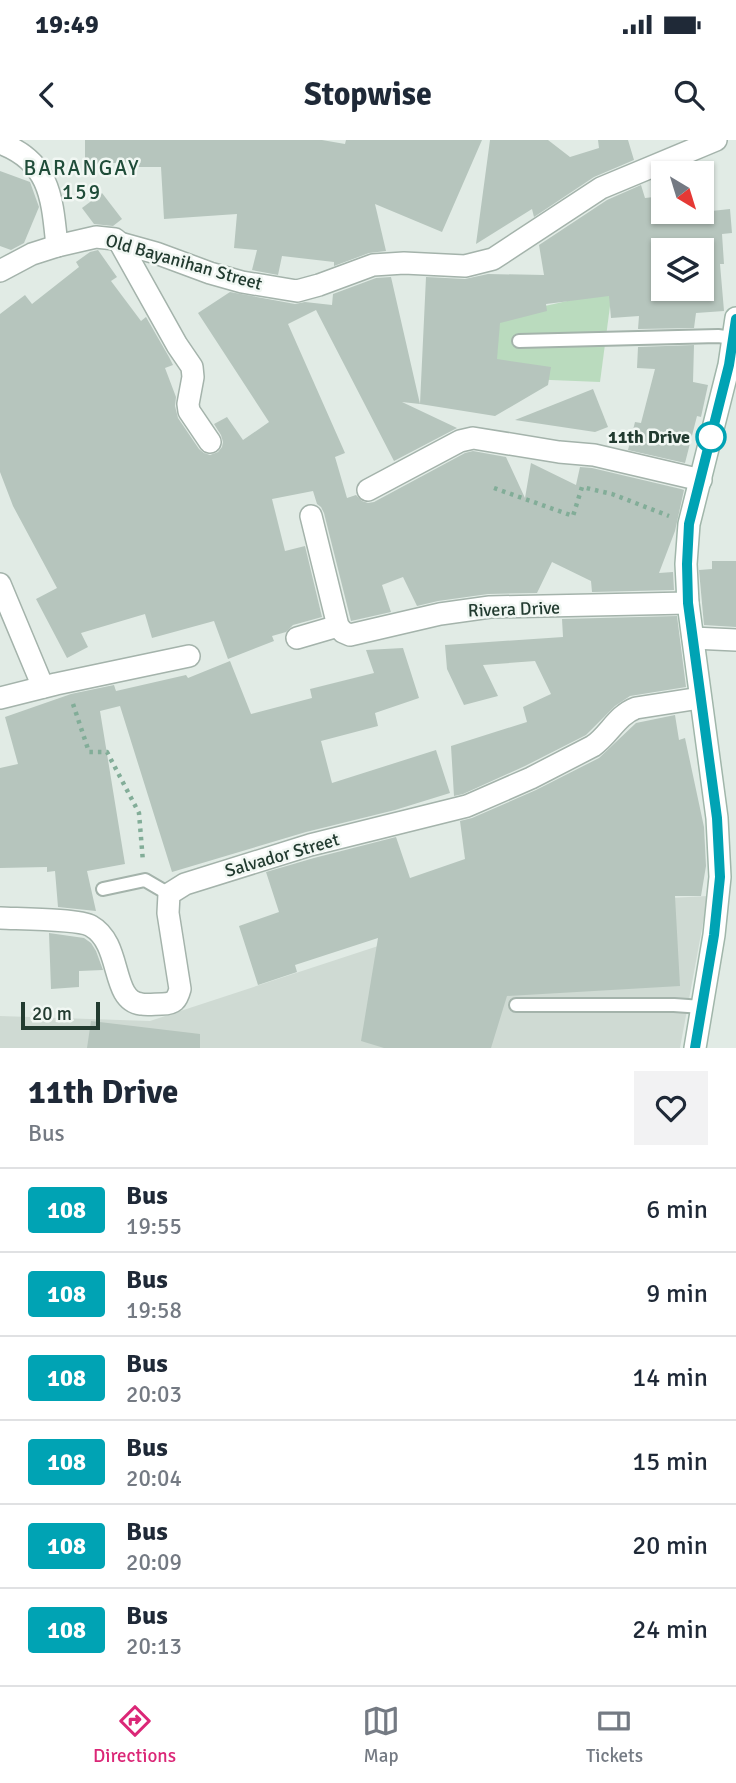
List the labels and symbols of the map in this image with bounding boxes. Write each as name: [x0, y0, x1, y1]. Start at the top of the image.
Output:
district label: BARANGAY 159: [23, 155, 141, 205]
north arrow: [651, 161, 714, 224]
street label: Old Bayanihan Street: [103, 229, 265, 295]
marker: 11th Drive: [696, 422, 726, 452]
place label: 11th Drive: [608, 426, 690, 448]
street label: Rivera Drive: [467, 596, 561, 622]
street label: Salvador Street: [222, 828, 342, 882]
scale bar: [21, 999, 100, 1031]

